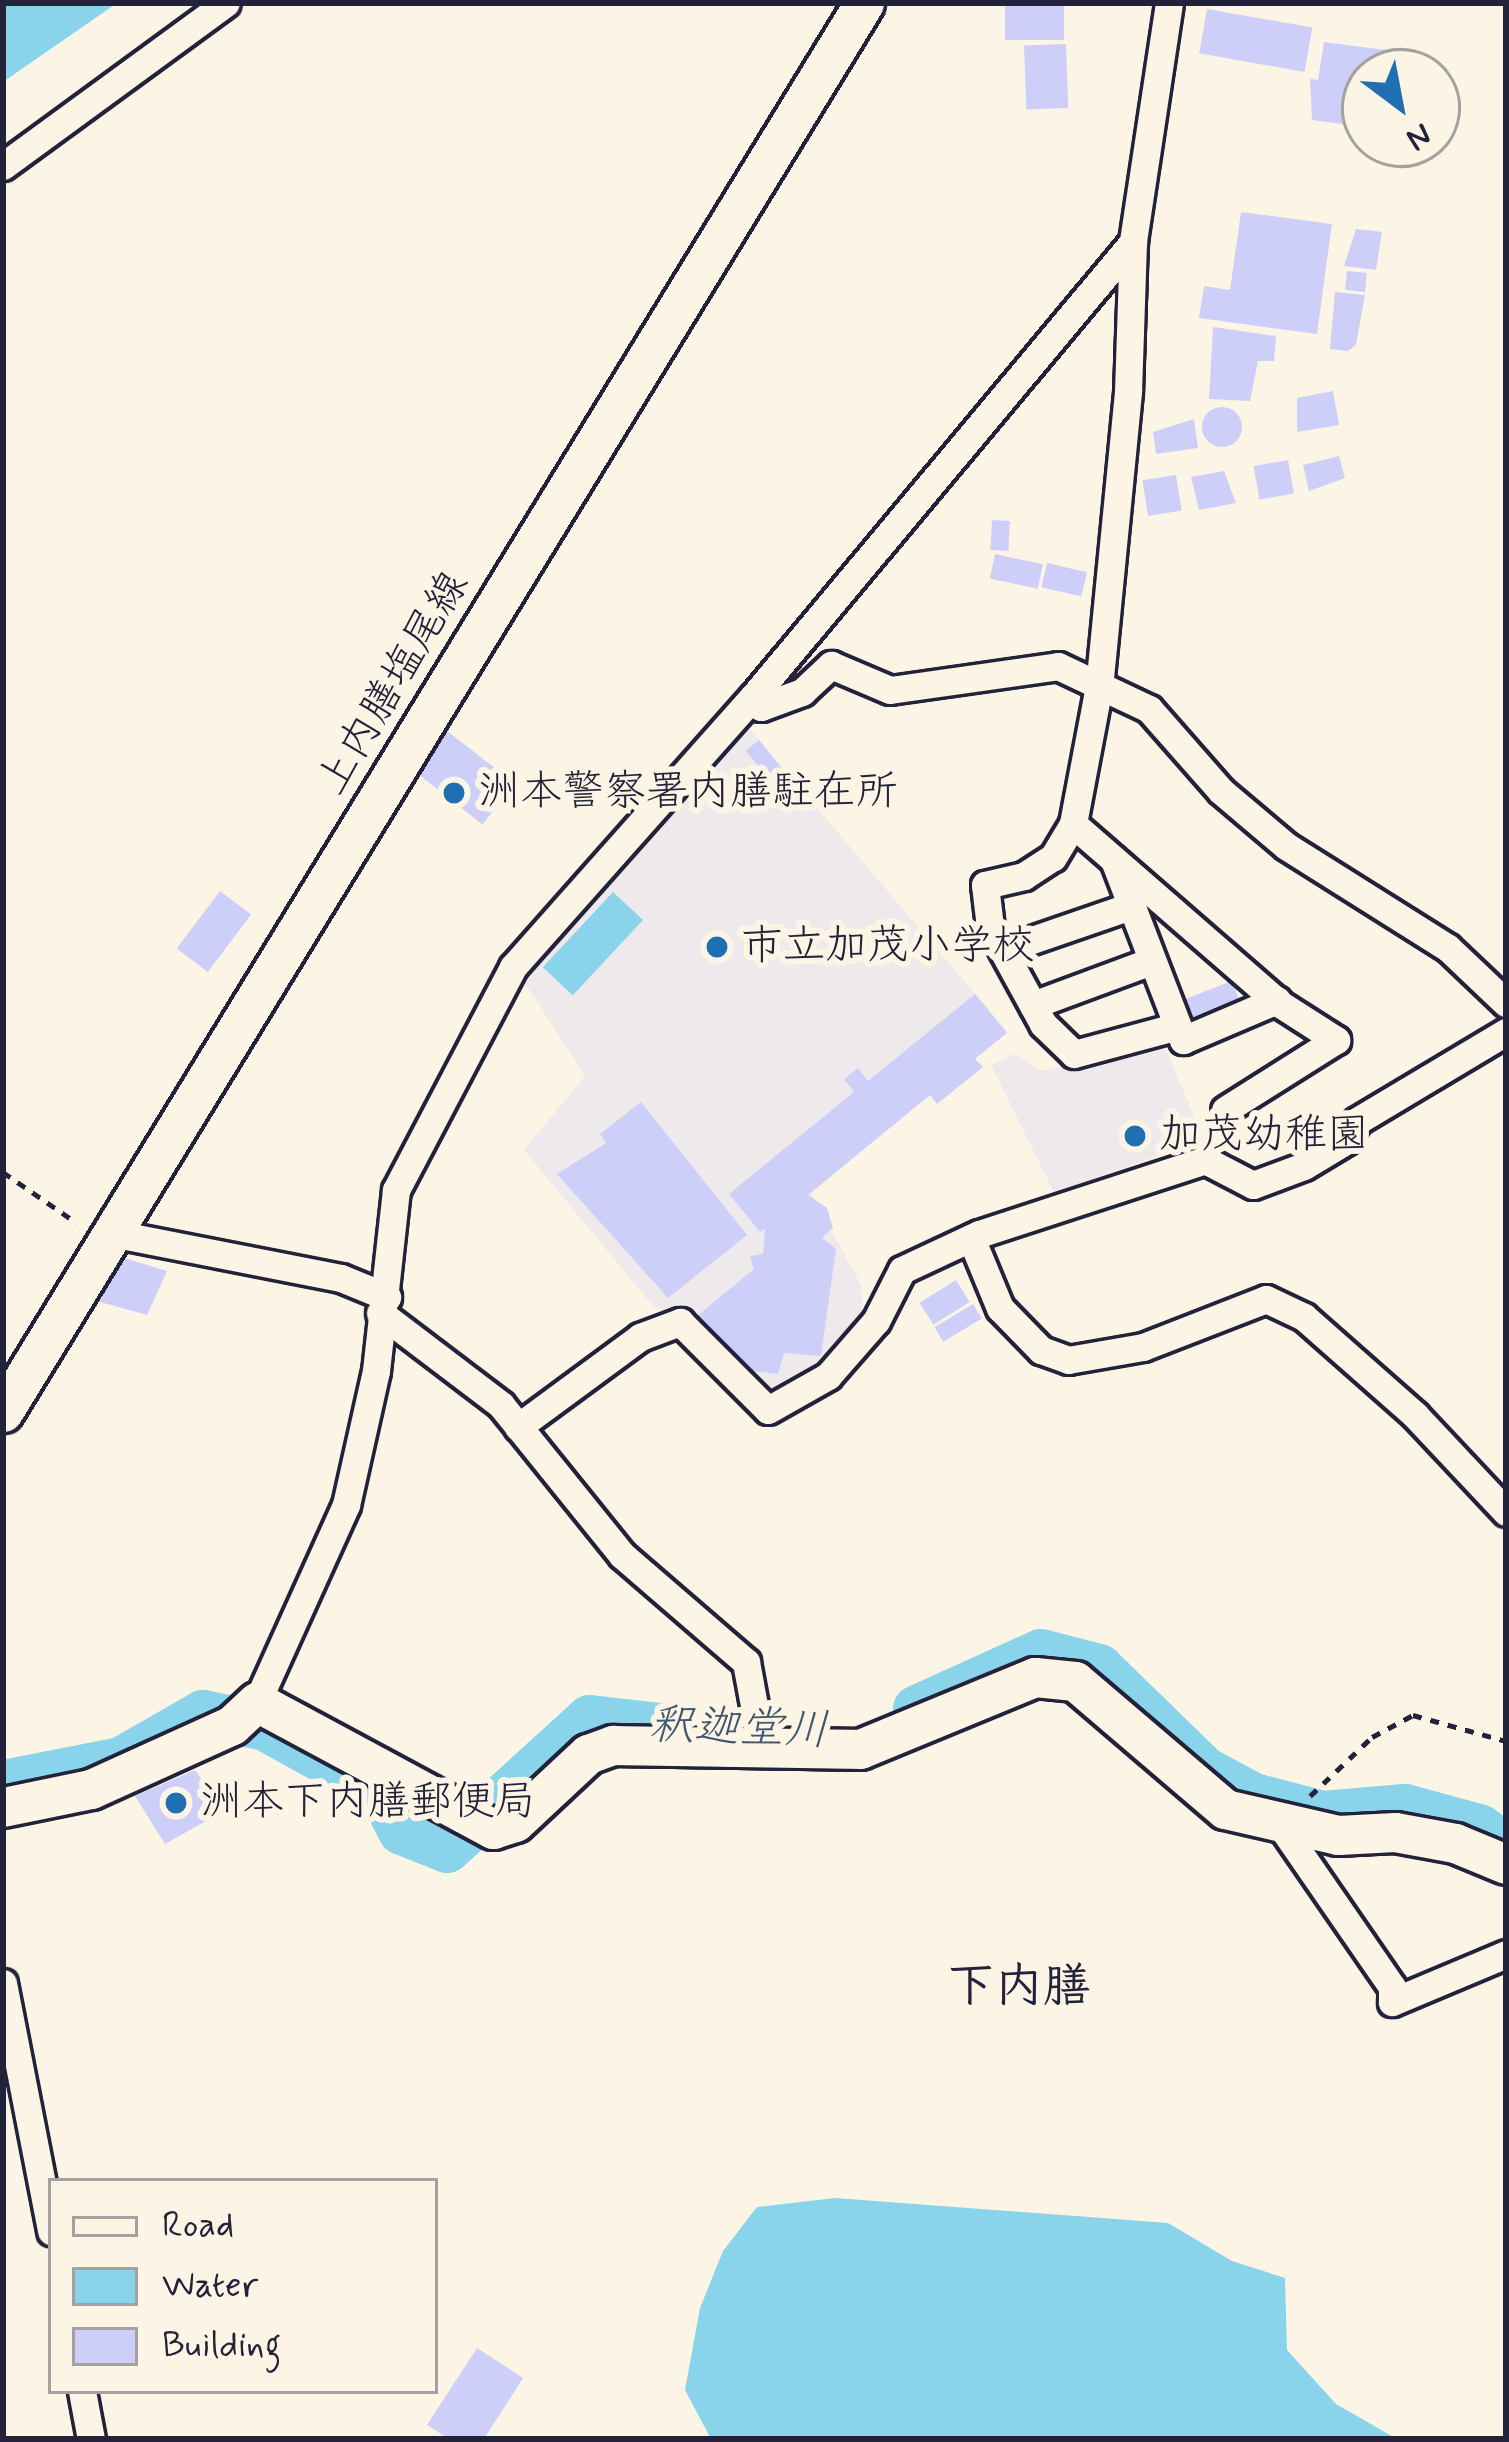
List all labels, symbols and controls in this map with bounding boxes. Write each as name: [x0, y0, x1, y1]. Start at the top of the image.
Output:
north arrow: [1341, 48, 1461, 168]
text: N: [1398, 111, 1439, 160]
street label: 上内膳塩尾線: [308, 563, 480, 805]
place label: 洲本警察署内膳駐在所: [478, 768, 898, 818]
marker: 洲本警察署内膳駐在所: [441, 780, 467, 806]
place label: 市立加茂小学校: [741, 922, 1035, 972]
marker: 市立加茂小学校: [704, 934, 730, 960]
place label: 加茂幼稚園: [1159, 1111, 1369, 1161]
marker: 加茂幼稚園: [1122, 1123, 1148, 1149]
water label: 釈迦堂川: [648, 1699, 830, 1759]
place label: 洲本下内膳郵便局: [200, 1778, 536, 1828]
marker: 洲本下内膳郵便局: [163, 1790, 189, 1816]
district label: 下内膳: [947, 1959, 1091, 2017]
legend: [48, 2178, 438, 2394]
text: Road: [162, 2203, 234, 2250]
text: Water: [162, 2263, 258, 2310]
text: Building: [162, 2323, 281, 2370]

